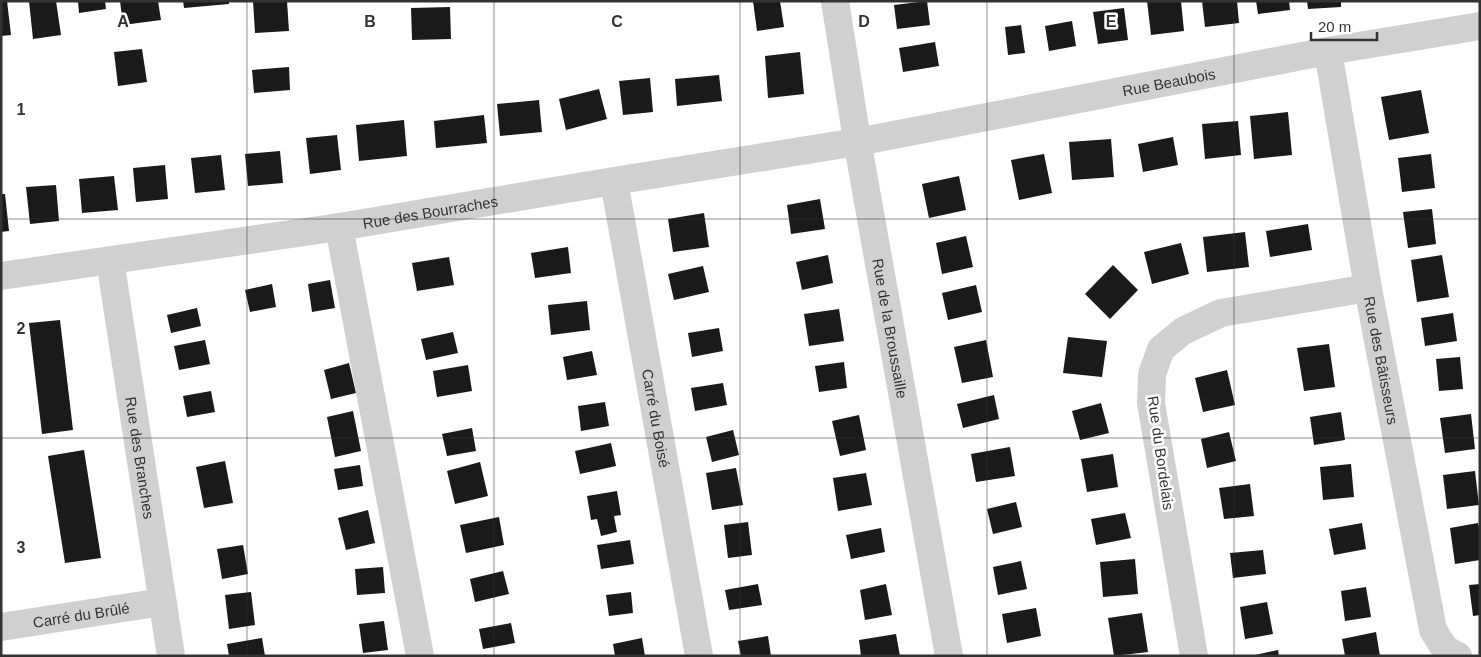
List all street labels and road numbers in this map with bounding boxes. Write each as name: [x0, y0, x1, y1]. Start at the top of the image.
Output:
street label: Rue Beaubois: [1121, 64, 1217, 99]
street label: Rue des Bourraches: [361, 192, 499, 231]
street label: Rue de la Broussaille: [870, 257, 911, 400]
street label: Rue des Bâtisseurs: [1361, 295, 1402, 426]
street label: Carré du Boisé: [639, 367, 674, 469]
street label: Rue des Branches: [123, 395, 158, 520]
street label: Rue du Bordelais: [1145, 395, 1177, 511]
street label: Carré du Brûlé: [32, 599, 131, 630]

